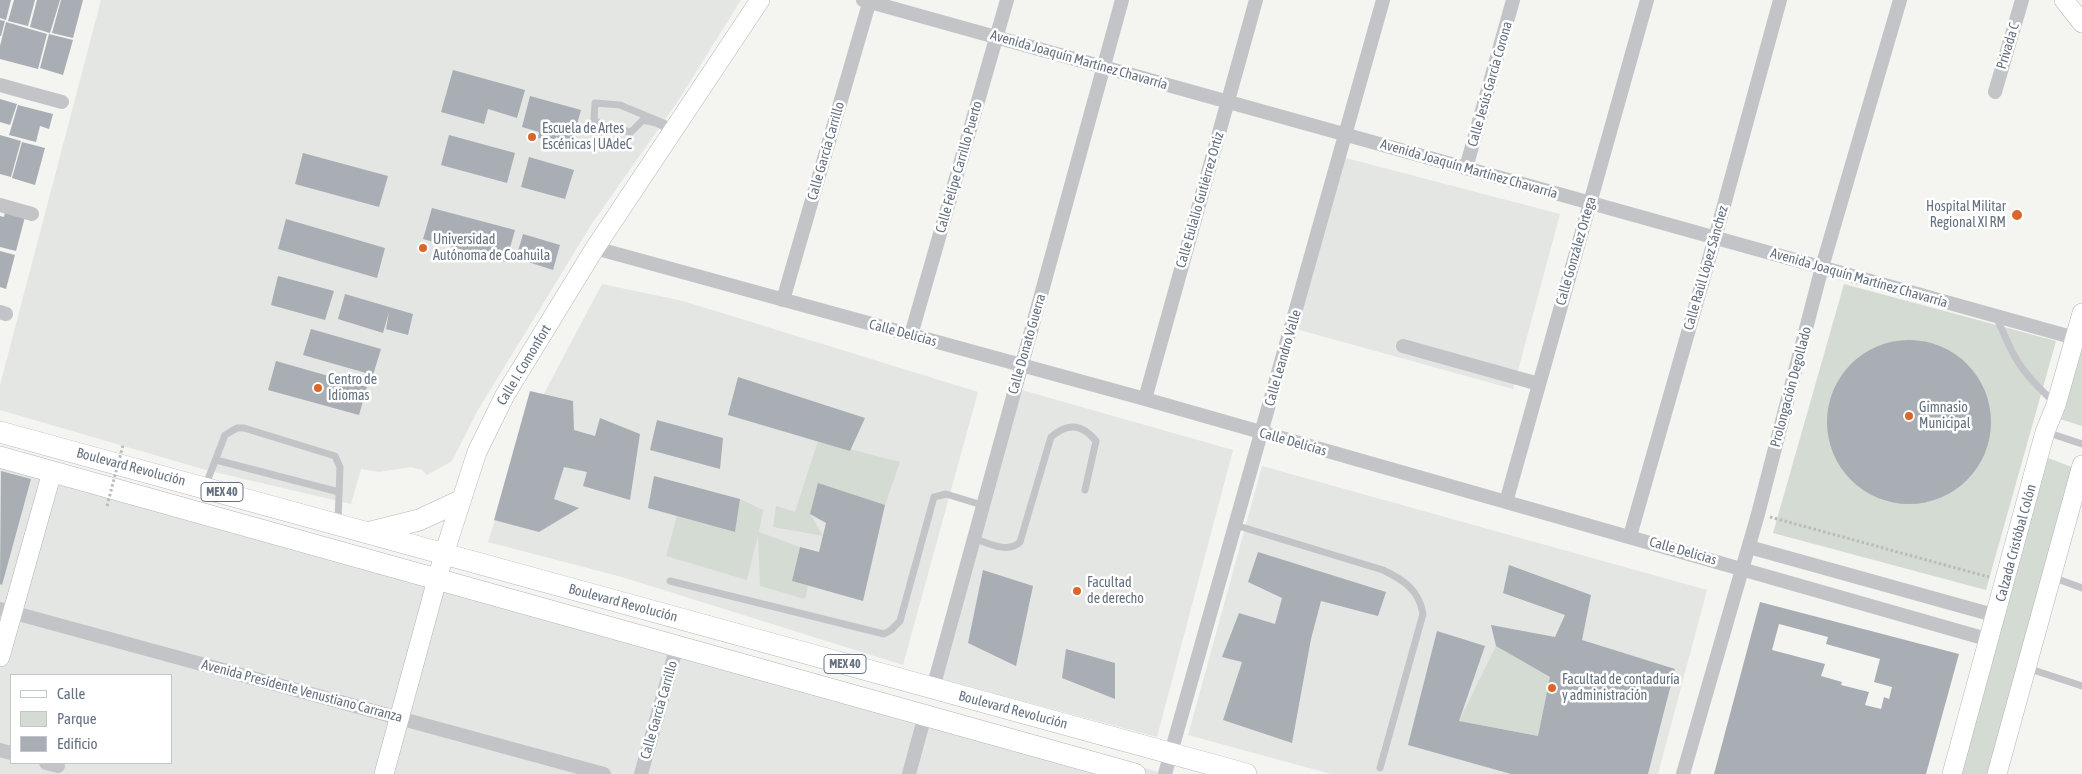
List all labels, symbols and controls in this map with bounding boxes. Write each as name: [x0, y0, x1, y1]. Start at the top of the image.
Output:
street label: Calle Jesús García Corona: [1464, 19, 1516, 149]
street label: Privada C: [1993, 21, 2023, 71]
street label: Avenida Joaquín Martínez Chavarría: [988, 27, 1170, 93]
street label: Calle Felipe Carrillo Puerto: [932, 99, 986, 235]
street label: Calle García Carrillo: [804, 100, 848, 202]
place label: Escuela de Artes Escénicas | UAdeC: [542, 121, 632, 154]
street label: Calle Eulalio Gutiérrez Ortiz: [1173, 130, 1227, 270]
marker: Escuela de Artes Escénicas | UAdeC: [526, 131, 538, 143]
street label: Avenida Joaquín Martínez Chavarría: [1378, 136, 1560, 202]
street label: Calle González Ortega: [1552, 195, 1600, 307]
place label: Hospital Militar Regional XI RM: [1926, 199, 2006, 232]
street label: Calle Raúl López Sánchez: [1680, 204, 1732, 332]
marker: Hospital Militar Regional XI RM: [2010, 208, 2024, 222]
place label: Universidad Autónoma de Coahuila: [433, 232, 550, 264]
marker: Universidad Autónoma de Coahuila: [417, 242, 429, 254]
street label: Avenida Joaquín Martínez Chavarría: [1768, 245, 1950, 311]
street label: Calle Donato Guerra: [1005, 292, 1049, 396]
street label: Calle Leandro Valle: [1261, 308, 1305, 408]
street label: Calle Delicias: [867, 316, 939, 350]
street label: Calle I. Comonfort: [493, 322, 555, 408]
street label: Prolongación Degollado: [1767, 325, 1815, 449]
place label: Centro de Idiomas: [328, 372, 377, 404]
marker: Centro de Idiomas: [312, 382, 324, 394]
place label: Gimnasio Municipal: [1919, 400, 1970, 432]
marker: Gimnasio Municipal: [1903, 410, 1915, 422]
street label: Calle Delicias: [1257, 424, 1329, 460]
street label: Boulevard Revolución: [75, 444, 187, 490]
road number: MEX 40: [201, 482, 243, 502]
street label: Calzada Cristóbal Colón: [1992, 482, 2040, 604]
street label: Calle Delicias: [1647, 533, 1719, 569]
place label: Facultad de derecho: [1087, 575, 1144, 608]
street label: Boulevard Revolución: [567, 580, 679, 626]
marker: Facultad de derecho: [1071, 585, 1083, 597]
road number: MEX 40: [824, 654, 866, 674]
street label: Avenida Presidente Venustiano Carranza: [200, 656, 404, 726]
street label: Calle García Carrillo: [637, 659, 681, 761]
place label: Facultad de contaduría y administración: [1562, 672, 1680, 704]
legend: [10, 674, 172, 764]
marker: Facultad de contaduría y administración: [1546, 682, 1558, 694]
text: Calle: [57, 685, 85, 702]
street label: Boulevard Revolución: [957, 687, 1069, 733]
text: Parque: [57, 710, 97, 727]
text: Edificio: [57, 735, 98, 752]

